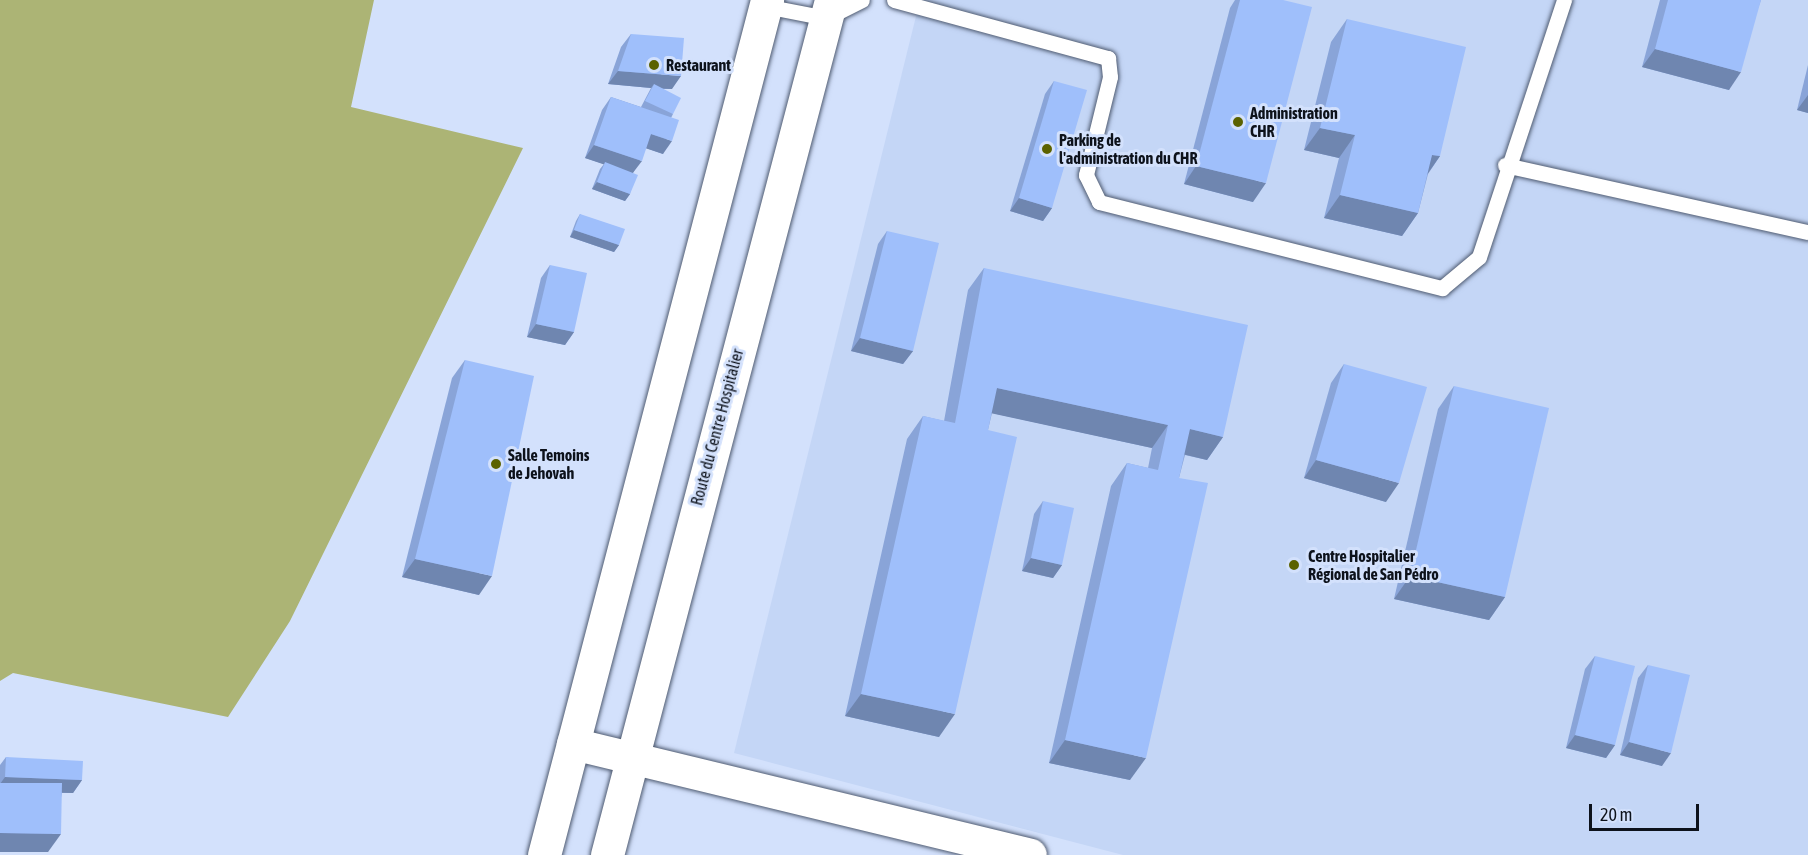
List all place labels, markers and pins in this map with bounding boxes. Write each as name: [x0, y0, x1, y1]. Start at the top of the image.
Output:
place label: Restaurant: [666, 55, 731, 75]
marker: Restaurant: [647, 58, 661, 72]
place label: Administration CHR: [1250, 103, 1338, 141]
marker: Administration CHR: [1231, 115, 1245, 129]
place label: Parking de l'administration du CHR: [1059, 130, 1197, 168]
marker: Parking de l'administration du CHR: [1040, 142, 1054, 156]
place label: Salle Temoins de Jehovah: [508, 445, 589, 483]
marker: Salle Temoins de Jehovah: [489, 457, 503, 471]
place label: Centre Hospitalier Régional de San Pédro: [1308, 546, 1439, 584]
marker: Centre Hospitalier Régional de San Pédro: [1285, 556, 1303, 574]

